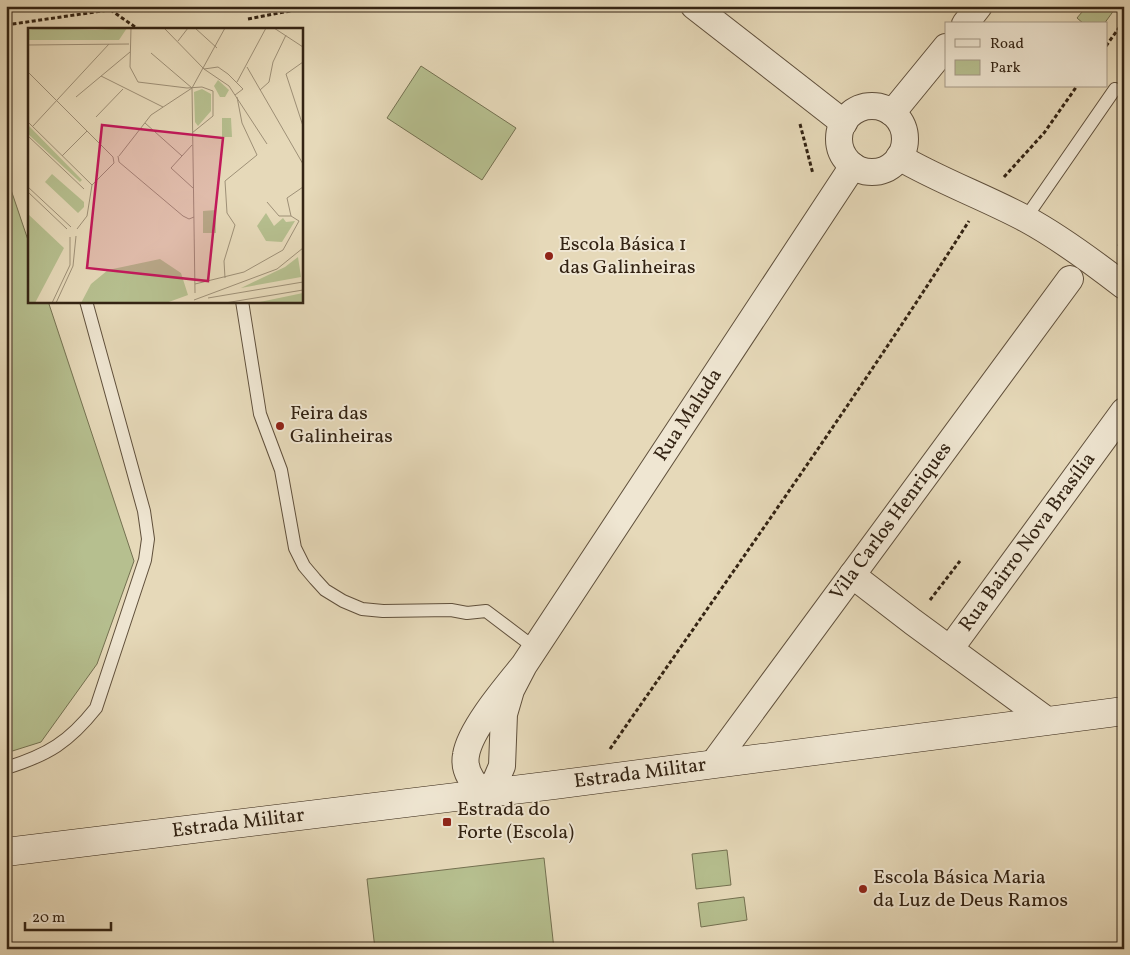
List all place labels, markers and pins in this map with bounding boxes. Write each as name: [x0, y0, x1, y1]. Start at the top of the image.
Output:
place label: Escola Básica 1 das Galinheiras: [559, 231, 696, 282]
marker: Escola Básica 1 das Galinheiras: [543, 250, 555, 262]
place label: Feira das Galinheiras: [290, 400, 393, 451]
marker: Feira das Galinheiras: [274, 420, 286, 432]
place label: Estrada do Forte (Escola): [457, 796, 574, 847]
marker: Estrada do Forte (Escola): [441, 816, 453, 828]
place label: Escola Básica Maria da Luz de Deus Ramos: [873, 864, 1068, 915]
marker: Escola Básica Maria da Luz de Deus Ramos: [857, 883, 869, 895]

